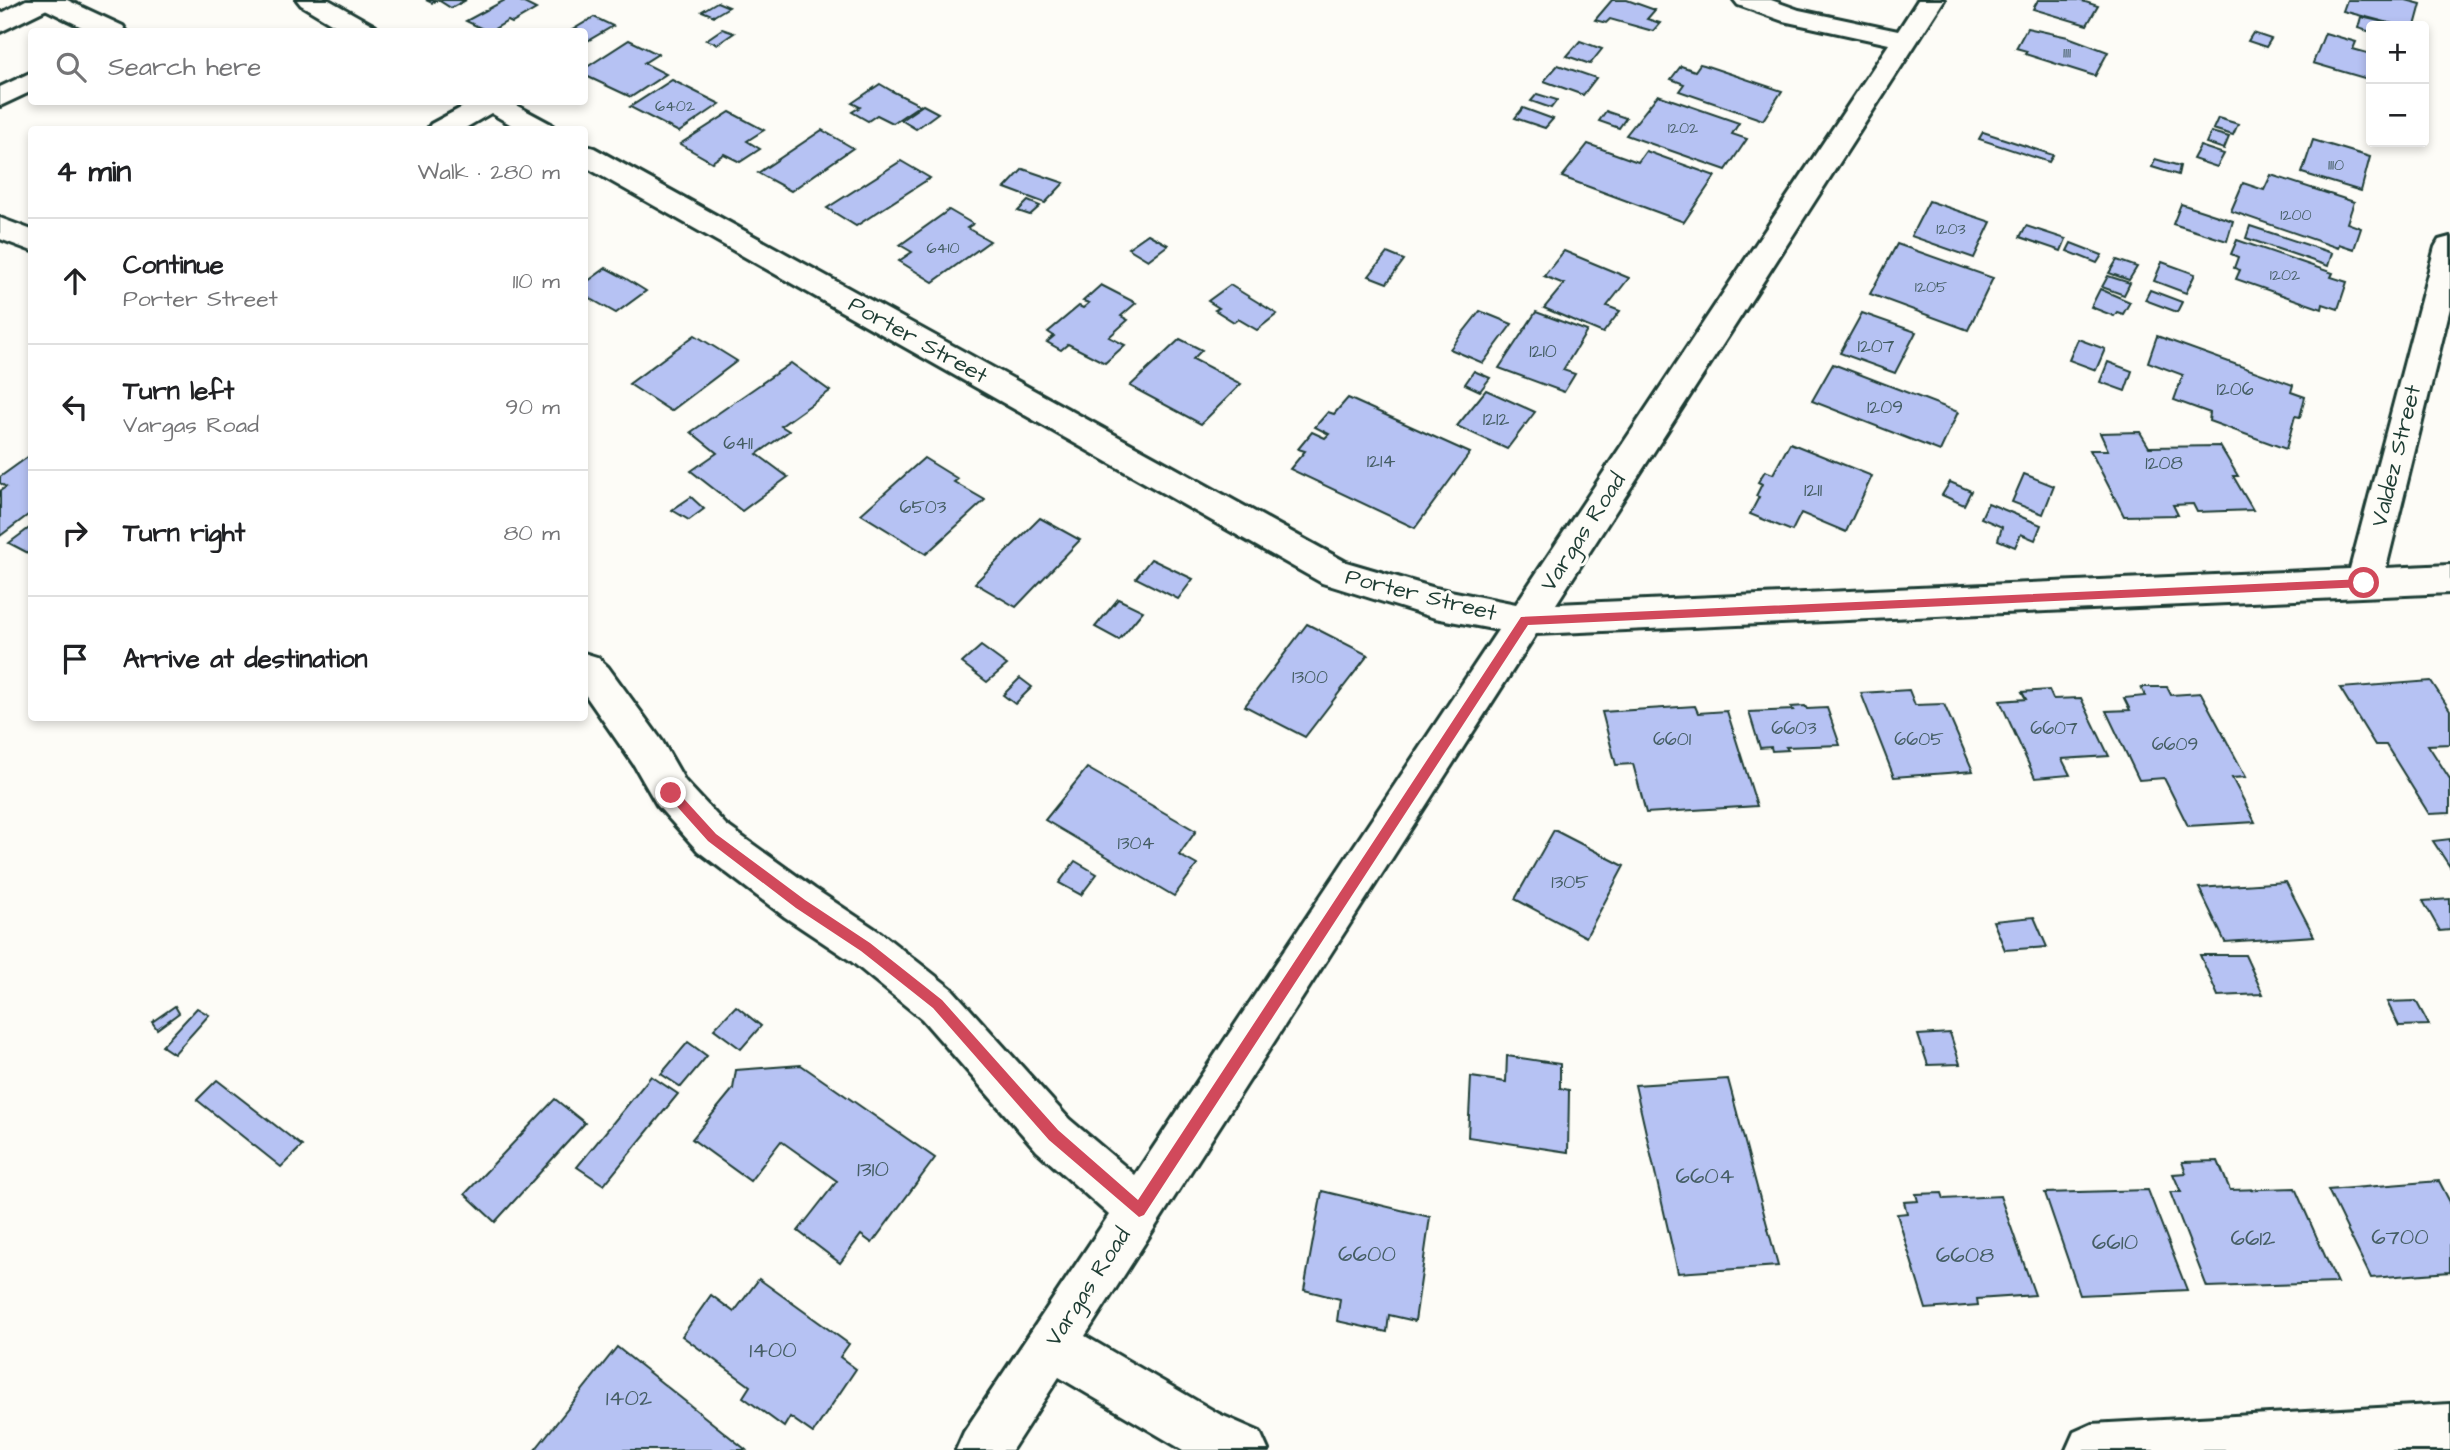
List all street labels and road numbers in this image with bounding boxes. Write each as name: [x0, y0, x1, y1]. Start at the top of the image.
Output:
street label: Porter Street: [843, 288, 994, 392]
street label: Valdez Street: [2363, 381, 2429, 530]
street label: Vargas Road: [1533, 466, 1634, 598]
street label: Porter Street: [1342, 561, 1501, 629]
street label: Vargas Road: [1038, 1221, 1139, 1353]

